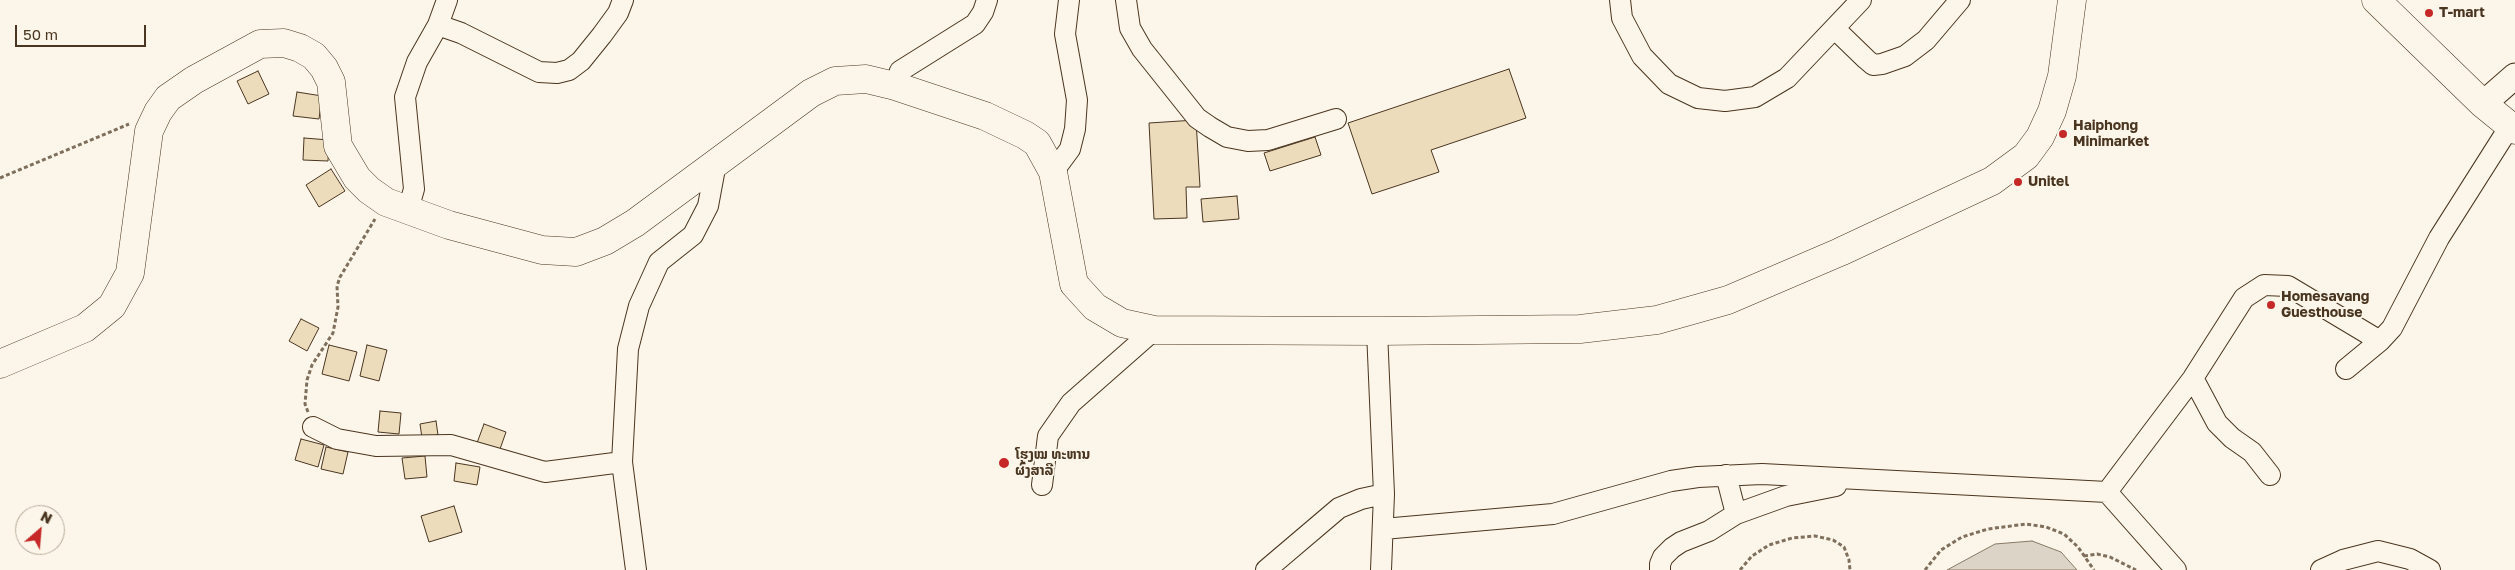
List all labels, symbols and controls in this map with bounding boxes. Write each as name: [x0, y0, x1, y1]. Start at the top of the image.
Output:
place label: T-mart: [2439, 5, 2485, 21]
marker: T-mart: [2423, 7, 2435, 19]
scale bar: [18, 15, 149, 47]
text: 50 m: [23, 25, 58, 43]
place label: Haiphong Minimarket: [2073, 118, 2149, 150]
marker: Haiphong Minimarket: [2057, 128, 2069, 140]
place label: Unitel: [2028, 174, 2069, 190]
marker: Unitel: [2012, 176, 2024, 188]
place label: Homesavang Guesthouse: [2281, 289, 2369, 322]
marker: Homesavang Guesthouse: [2265, 299, 2277, 311]
place label: ໂຮງໝ ທະຫານ ຜົ້ງສາລີ: [1015, 447, 1090, 480]
marker: ໂຮງໝ ທະຫານ ຜົ້ງສາລີ: [997, 456, 1011, 470]
north arrow: [15, 505, 65, 555]
text: N: [38, 507, 55, 527]

